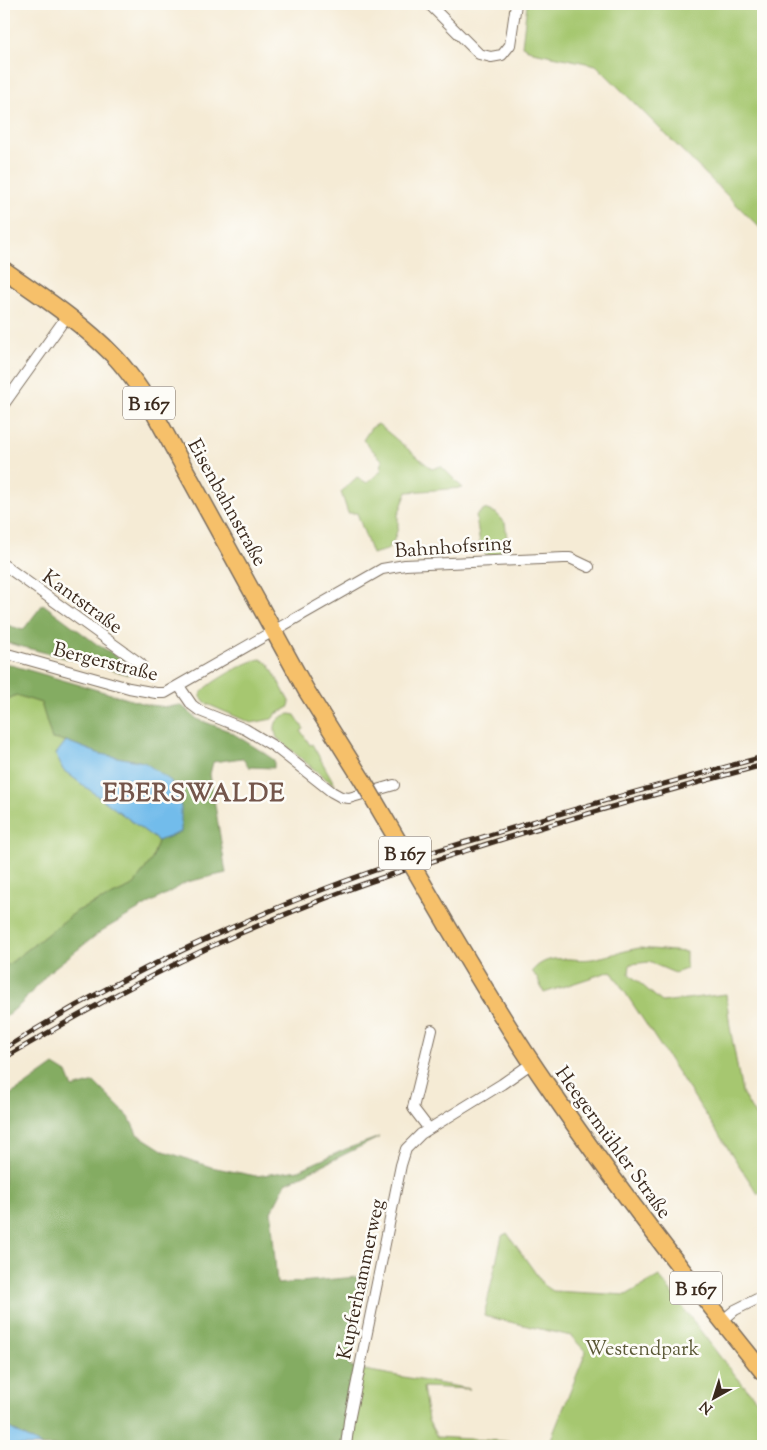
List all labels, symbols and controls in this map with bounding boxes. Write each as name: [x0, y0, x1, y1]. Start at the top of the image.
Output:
road number: B 167: [123, 386, 175, 419]
street label: Eisenbahnstraße: [179, 434, 273, 572]
street label: Bahnhofsring: [394, 530, 513, 567]
street label: Kantstraße: [35, 564, 128, 642]
street label: Bergerstraße: [50, 636, 161, 690]
district label: EBERSWALDE: [103, 777, 285, 813]
road number: B 167: [379, 836, 431, 870]
street label: Heegermühler Straße: [547, 1061, 677, 1226]
street label: Kupferhammerweg: [331, 1196, 394, 1363]
road number: B 167: [670, 1272, 722, 1305]
park label: Westendpark: [585, 1336, 699, 1365]
north arrow: [690, 1372, 740, 1422]
text: N: [696, 1395, 718, 1418]

